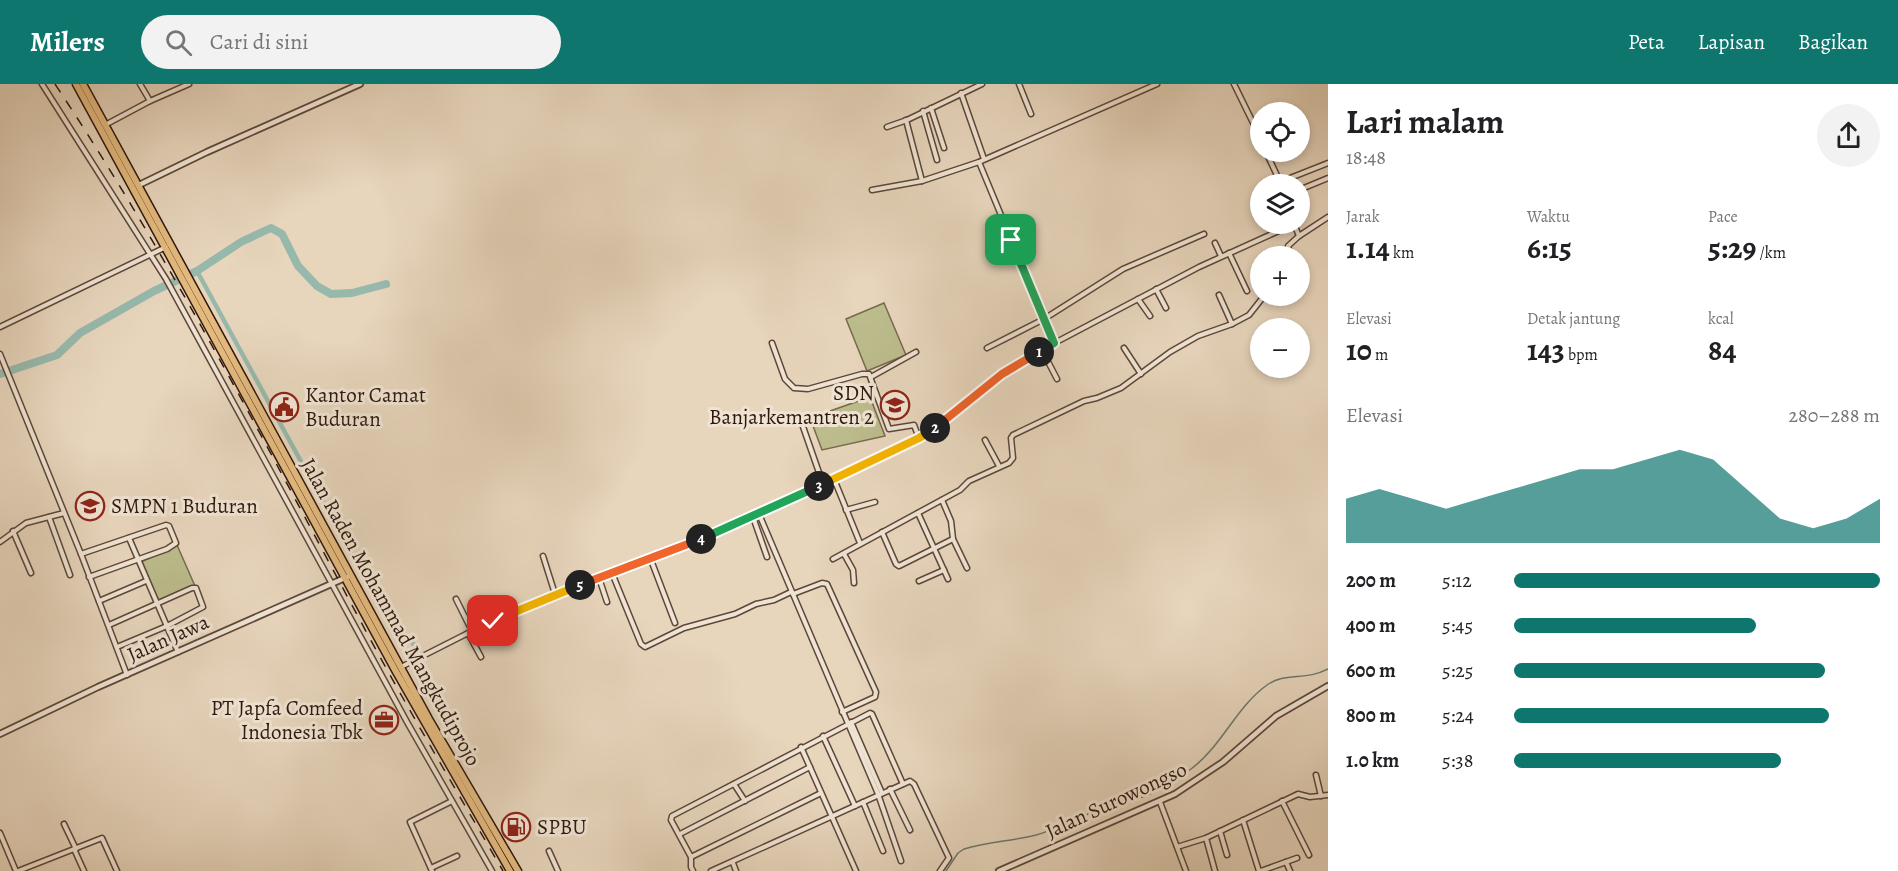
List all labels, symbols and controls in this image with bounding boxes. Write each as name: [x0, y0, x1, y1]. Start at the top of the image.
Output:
search box: [141, 15, 561, 69]
text: Milers: [30, 23, 105, 61]
icon: search: [162, 26, 195, 59]
text: Cari di sini: [210, 27, 309, 57]
text: Peta: [1628, 28, 1665, 56]
text: Lapisan: [1698, 28, 1765, 56]
text: Bagikan: [1798, 28, 1868, 56]
text: Lari malam: [1346, 99, 1504, 144]
map controls: [1250, 102, 1310, 378]
button: locate: [1250, 102, 1310, 162]
button: share: [1817, 104, 1880, 167]
text: 18:48: [1346, 144, 1386, 171]
button: layers: [1250, 174, 1310, 234]
text: Jarak: [1346, 206, 1380, 228]
text: Waktu: [1527, 206, 1570, 228]
text: Pace: [1708, 206, 1738, 228]
pin: [985, 214, 1036, 265]
icon: arrive: [994, 223, 1027, 256]
text: 1.14: [1346, 228, 1390, 268]
text: 6:15: [1527, 228, 1572, 268]
text: 5:29: [1708, 228, 1756, 268]
text: km: [1390, 242, 1414, 264]
text: /km: [1756, 242, 1786, 264]
button: +: [1250, 246, 1310, 306]
text: Elevasi: [1346, 308, 1392, 330]
text: Detak jantung: [1527, 308, 1620, 330]
text: kcal: [1708, 308, 1734, 330]
button: −: [1250, 318, 1310, 378]
text: 10: [1346, 330, 1372, 370]
text: 143: [1527, 330, 1565, 370]
text: 84: [1708, 330, 1737, 370]
pin: 1: [1024, 337, 1054, 367]
text: 1: [1036, 341, 1042, 363]
text: m: [1372, 344, 1388, 366]
text: bpm: [1565, 344, 1598, 366]
place label: SDN Banjarkemantren 2: [709, 379, 874, 431]
place label: Kantor Camat Buduran: [305, 381, 426, 433]
school or university icon: SDN Banjarkemantren 2: [879, 389, 911, 421]
public building icon: Kantor Camat Buduran: [268, 391, 300, 423]
text: Elevasi: [1346, 402, 1403, 429]
text: 280–288 m: [1788, 402, 1880, 429]
pin: 2: [920, 413, 950, 443]
text: 2: [931, 417, 939, 439]
street label: Jalan Raden Mohammad Mangkudiprojo: [294, 453, 488, 771]
pin: 3: [804, 471, 834, 501]
text: 3: [816, 475, 822, 497]
school or university icon: SMPN 1 Buduran: [74, 490, 106, 522]
place label: SMPN 1 Buduran: [111, 492, 258, 520]
pin: 4: [686, 524, 716, 554]
text: 4: [697, 528, 705, 550]
text: 200 m: [1346, 567, 1396, 594]
text: 5:12: [1442, 567, 1472, 594]
pin: 5: [565, 570, 595, 600]
text: 5: [577, 574, 583, 596]
pin: [467, 595, 518, 646]
icon: check: [476, 604, 509, 637]
street label: Jalan Jawa: [123, 608, 213, 668]
text: 400 m: [1346, 612, 1396, 639]
text: 5:45: [1442, 612, 1473, 639]
text: 600 m: [1346, 657, 1396, 684]
text: 5:25: [1442, 657, 1473, 684]
place label: PT Japfa Comfeed Indonesia Tbk: [211, 694, 364, 746]
text: 800 m: [1346, 702, 1396, 729]
text: 5:24: [1442, 702, 1474, 729]
office icon: PT Japfa Comfeed Indonesia Tbk: [368, 704, 400, 736]
text: 1.0 km: [1346, 747, 1399, 774]
text: 5:38: [1442, 747, 1473, 774]
street label: Jalan Surowongso: [1041, 755, 1191, 845]
fuel station icon: SPBU: [500, 811, 532, 843]
place label: SPBU: [537, 813, 587, 841]

